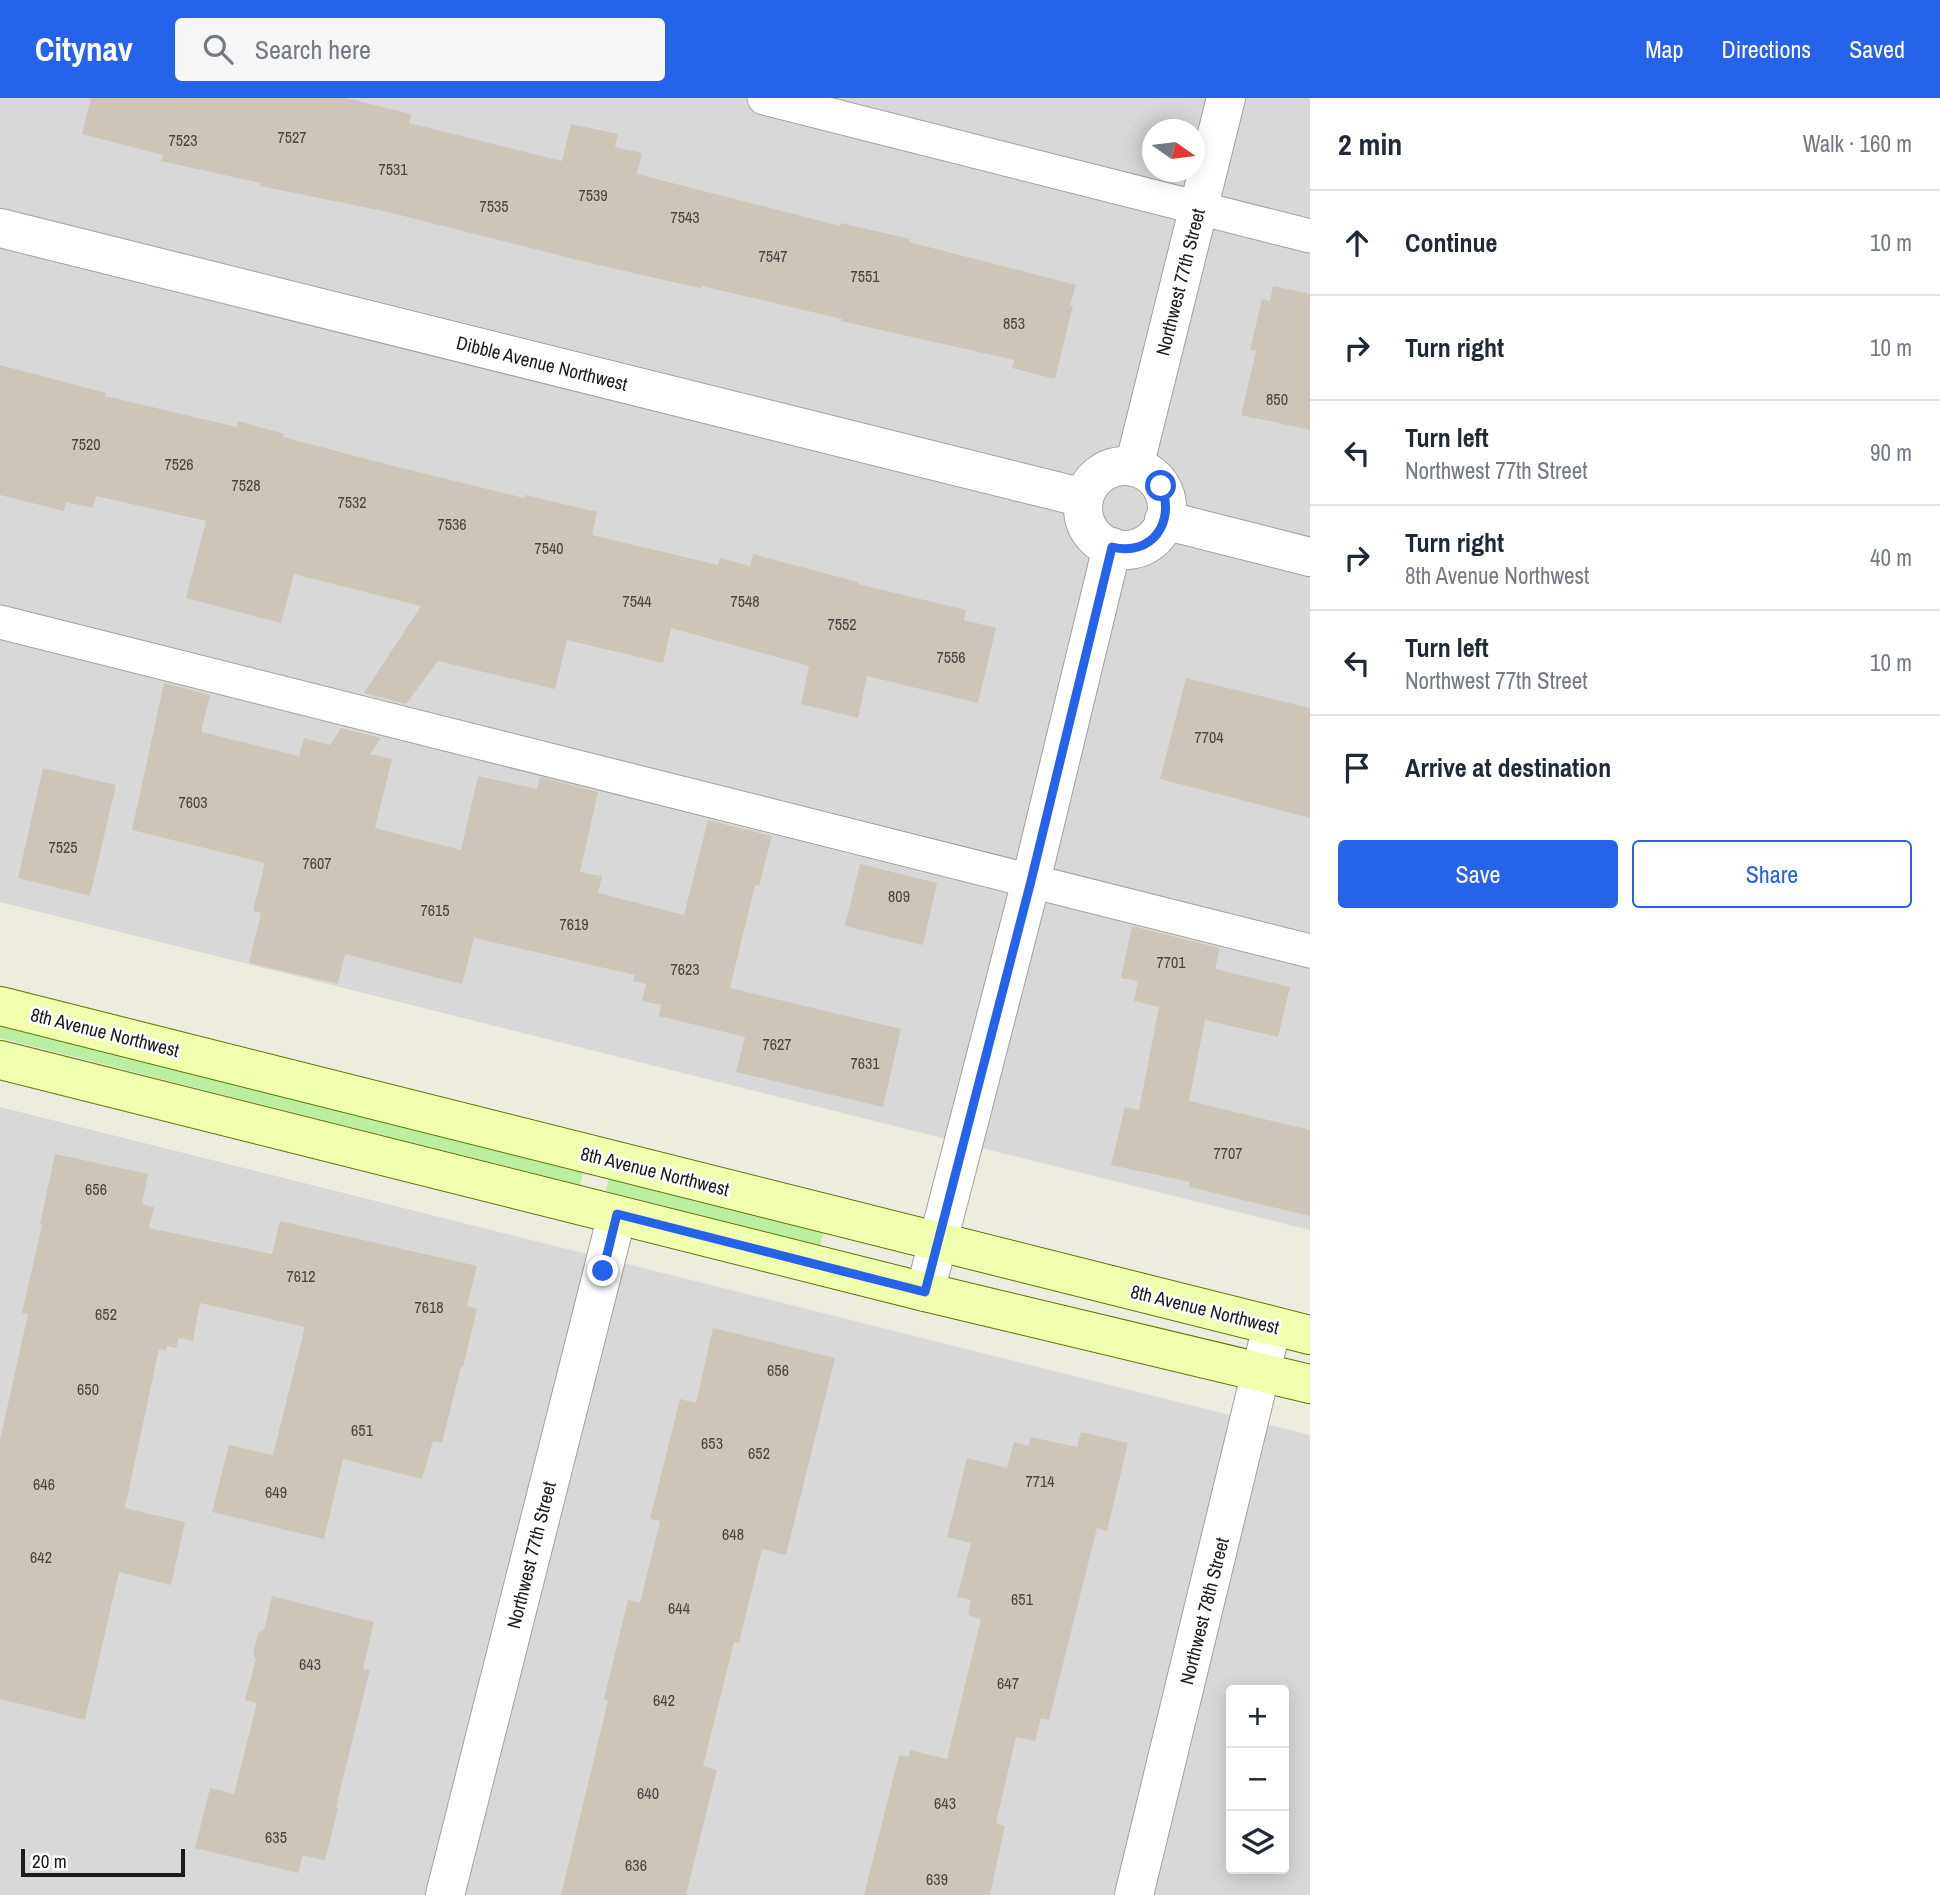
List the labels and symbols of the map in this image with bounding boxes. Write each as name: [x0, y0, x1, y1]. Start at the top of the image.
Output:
north arrow: [1142, 119, 1205, 182]
house number: 7527: [277, 126, 307, 148]
house number: 7523: [168, 129, 198, 151]
house number: 7531: [378, 158, 408, 180]
house number: 7539: [578, 184, 608, 206]
house number: 7535: [479, 195, 509, 217]
street label: Northwest 77th Street: [1149, 205, 1211, 358]
house number: 7543: [670, 206, 700, 228]
house number: 7547: [758, 245, 788, 267]
house number: 7551: [850, 265, 880, 287]
house number: 853: [1003, 312, 1025, 334]
street label: Dibble Avenue Northwest: [454, 329, 631, 397]
house number: 850: [1266, 388, 1288, 410]
house number: 7520: [71, 433, 101, 455]
house number: 7526: [164, 453, 194, 475]
route start: [1145, 470, 1176, 501]
house number: 7528: [231, 474, 261, 496]
house number: 7532: [337, 491, 367, 513]
house number: 7536: [437, 513, 467, 535]
house number: 7540: [534, 537, 564, 559]
house number: 7544: [622, 590, 652, 612]
house number: 7548: [730, 590, 760, 612]
house number: 7552: [827, 613, 857, 635]
house number: 7556: [936, 646, 966, 668]
house number: 7704: [1194, 726, 1224, 748]
house number: 7603: [178, 791, 208, 813]
house number: 7525: [48, 836, 78, 858]
house number: 7607: [302, 852, 332, 874]
house number: 809: [888, 885, 910, 907]
house number: 7615: [420, 899, 450, 921]
house number: 7619: [559, 913, 589, 935]
house number: 7701: [1156, 951, 1186, 973]
house number: 7623: [670, 958, 700, 980]
street label: 8th Avenue Northwest: [28, 1001, 183, 1063]
house number: 7627: [762, 1033, 792, 1055]
house number: 7631: [850, 1052, 880, 1074]
street label: 8th Avenue Northwest: [578, 1140, 733, 1202]
house number: 7707: [1213, 1142, 1243, 1164]
house number: 656: [85, 1178, 107, 1200]
route end: [587, 1255, 618, 1286]
house number: 7612: [286, 1265, 316, 1287]
street label: 8th Avenue Northwest: [1128, 1278, 1283, 1340]
house number: 7618: [414, 1296, 444, 1318]
house number: 652: [95, 1303, 117, 1325]
house number: 656: [767, 1359, 789, 1381]
house number: 650: [77, 1378, 99, 1400]
house number: 651: [351, 1419, 374, 1441]
house number: 653: [701, 1432, 723, 1454]
house number: 652: [748, 1442, 770, 1464]
house number: 7714: [1025, 1470, 1055, 1492]
house number: 646: [33, 1473, 55, 1495]
street label: Northwest 77th Street: [500, 1478, 562, 1631]
house number: 649: [265, 1481, 287, 1503]
house number: 648: [722, 1523, 744, 1545]
street label: Northwest 78th Street: [1173, 1534, 1235, 1687]
house number: 642: [30, 1546, 52, 1568]
house number: 651: [1011, 1588, 1034, 1610]
house number: 644: [668, 1597, 690, 1619]
house number: 643: [299, 1653, 321, 1675]
house number: 647: [997, 1672, 1019, 1694]
house number: 642: [653, 1689, 675, 1711]
house number: 640: [637, 1782, 659, 1804]
house number: 643: [934, 1792, 956, 1814]
house number: 635: [265, 1826, 287, 1848]
scale bar: [21, 1846, 186, 1878]
house number: 636: [625, 1854, 647, 1876]
house number: 639: [926, 1868, 948, 1890]

